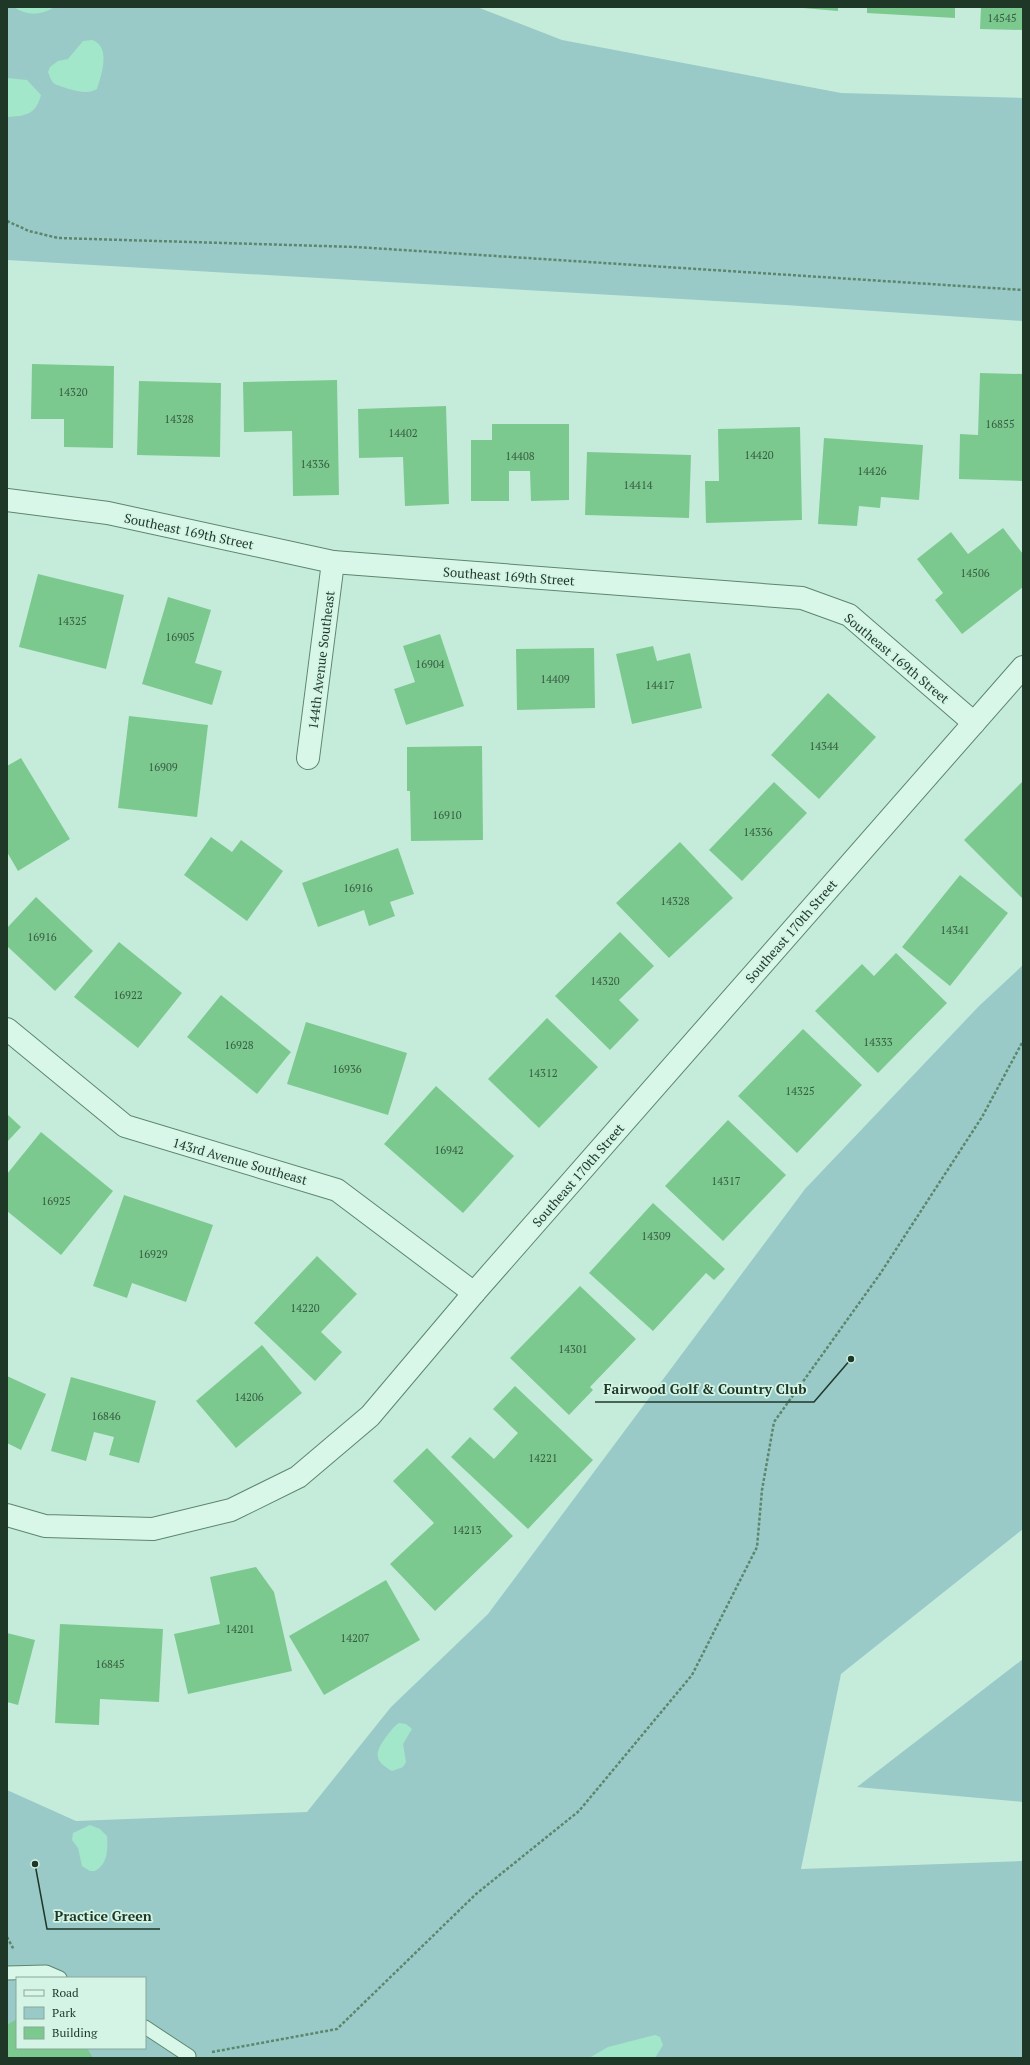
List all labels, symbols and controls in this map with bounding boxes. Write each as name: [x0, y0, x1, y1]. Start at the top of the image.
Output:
house number: 14545: [987, 11, 1017, 25]
house number: 14320: [58, 385, 88, 399]
house number: 14328: [164, 412, 194, 426]
house number: 16855: [985, 417, 1015, 431]
house number: 14402: [388, 426, 418, 440]
house number: 14420: [744, 448, 774, 462]
house number: 14408: [505, 449, 535, 463]
house number: 14336: [300, 457, 330, 471]
house number: 14426: [857, 464, 887, 478]
house number: 14414: [623, 478, 653, 492]
street label: Southeast 169th Street: [123, 508, 256, 554]
street label: Southeast 169th Street: [443, 562, 576, 590]
house number: 14506: [960, 566, 990, 580]
street label: 144th Avenue Southeast: [304, 590, 338, 730]
street label: Southeast 169th Street: [841, 609, 953, 707]
house number: 14325: [57, 614, 87, 628]
house number: 16905: [165, 630, 195, 644]
house number: 16904: [415, 657, 445, 671]
house number: 14409: [540, 672, 570, 686]
house number: 14417: [645, 678, 675, 692]
house number: 14344: [809, 739, 839, 753]
house number: 16909: [148, 760, 178, 774]
house number: 16910: [432, 808, 462, 822]
house number: 14336: [743, 825, 773, 839]
street label: Southeast 170th Street: [741, 875, 841, 987]
house number: 16916: [343, 881, 373, 895]
house number: 14328: [660, 894, 690, 908]
house number: 14341: [940, 923, 970, 937]
house number: 16916: [27, 930, 57, 944]
house number: 14320: [590, 974, 620, 988]
house number: 16922: [113, 988, 143, 1002]
house number: 14333: [863, 1035, 893, 1049]
house number: 16928: [224, 1038, 254, 1052]
house number: 16936: [332, 1062, 362, 1076]
house number: 14312: [528, 1066, 558, 1080]
house number: 14325: [785, 1084, 815, 1098]
street label: Southeast 170th Street: [528, 1119, 628, 1231]
street label: 143rd Avenue Southeast: [171, 1133, 310, 1189]
house number: 16942: [434, 1143, 464, 1157]
house number: 14317: [711, 1174, 741, 1188]
house number: 16925: [41, 1194, 71, 1208]
house number: 14309: [641, 1229, 671, 1243]
house number: 16929: [138, 1247, 168, 1261]
house number: 14220: [290, 1301, 320, 1315]
house number: 14301: [558, 1342, 588, 1356]
callout: Fairwood Golf & Country Club: [595, 1376, 814, 1402]
text: Fairwood Golf & Country Club: [604, 1379, 806, 1398]
house number: 14206: [234, 1390, 264, 1404]
house number: 16846: [91, 1409, 121, 1423]
house number: 14221: [528, 1451, 558, 1465]
house number: 14213: [452, 1523, 482, 1537]
house number: 14201: [225, 1622, 255, 1636]
house number: 14207: [340, 1631, 370, 1645]
house number: 16845: [95, 1657, 125, 1671]
callout: Practice Green: [47, 1903, 160, 1929]
text: Practice Green: [54, 1906, 152, 1925]
legend: [16, 1977, 146, 2049]
text: Road: [52, 1985, 79, 2000]
text: Park: [52, 2005, 77, 2020]
text: Building: [52, 2025, 98, 2040]

